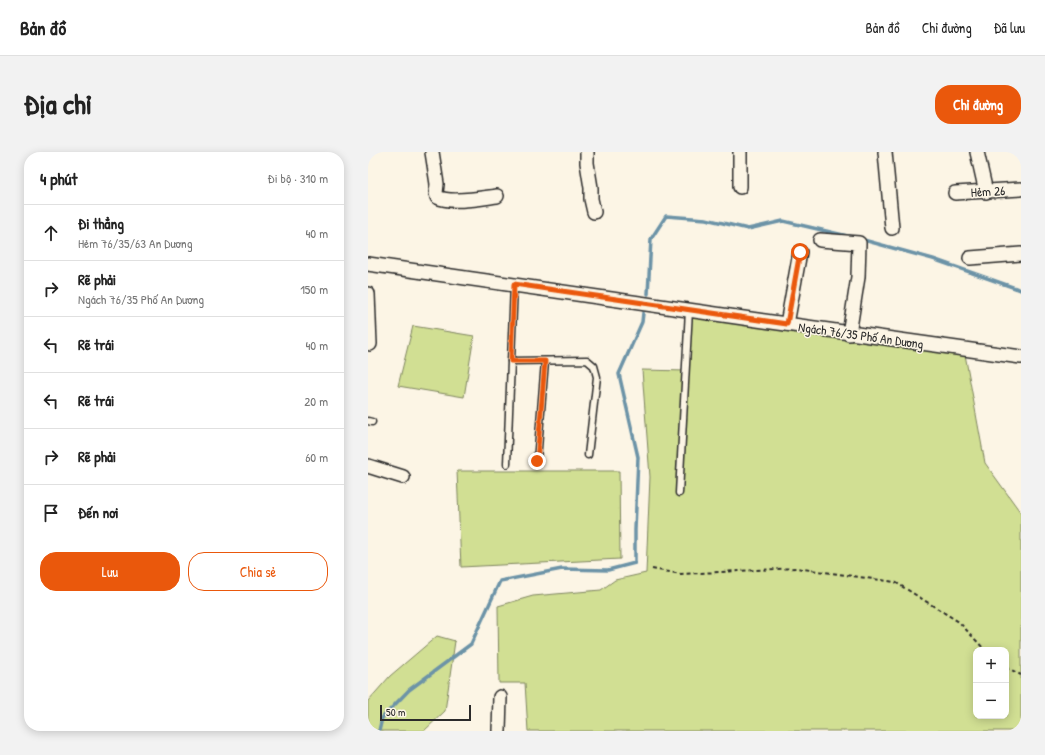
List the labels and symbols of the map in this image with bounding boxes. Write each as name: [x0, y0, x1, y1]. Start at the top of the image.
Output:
street label: Hẻm 26: [970, 181, 1006, 201]
route start: [791, 243, 809, 261]
street label: Ngách 76/35 Phố An Dương: [797, 317, 925, 353]
route end: [528, 452, 546, 470]
scale bar: [380, 703, 471, 722]

